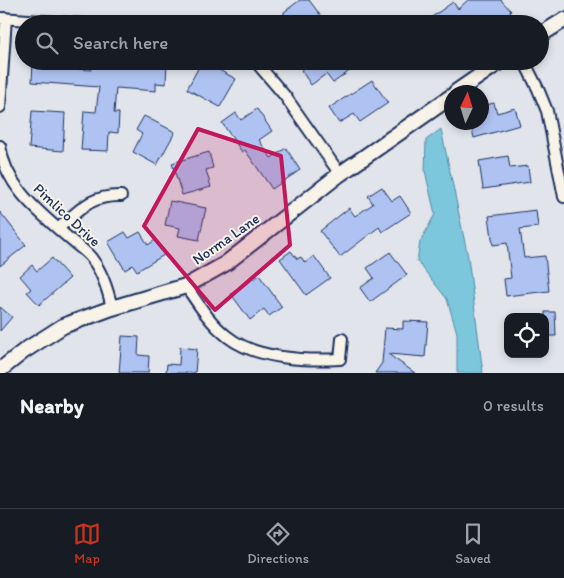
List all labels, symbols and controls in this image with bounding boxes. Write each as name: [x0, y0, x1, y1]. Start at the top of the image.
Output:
search box: [15, 15, 549, 70]
icon: search: [33, 29, 61, 57]
text: Search here: [73, 31, 168, 54]
north arrow: [444, 85, 489, 130]
street label: Pimlico Drive: [30, 179, 104, 251]
street label: Norma Lane: [189, 209, 263, 269]
map controls: [504, 313, 549, 358]
button: locate: [504, 313, 549, 358]
text: Nearby: [20, 393, 84, 418]
text: 0 results: [483, 396, 544, 415]
tab: Map: [73, 520, 101, 567]
tab: Directions: [247, 520, 309, 567]
tab: Saved: [455, 520, 491, 567]

